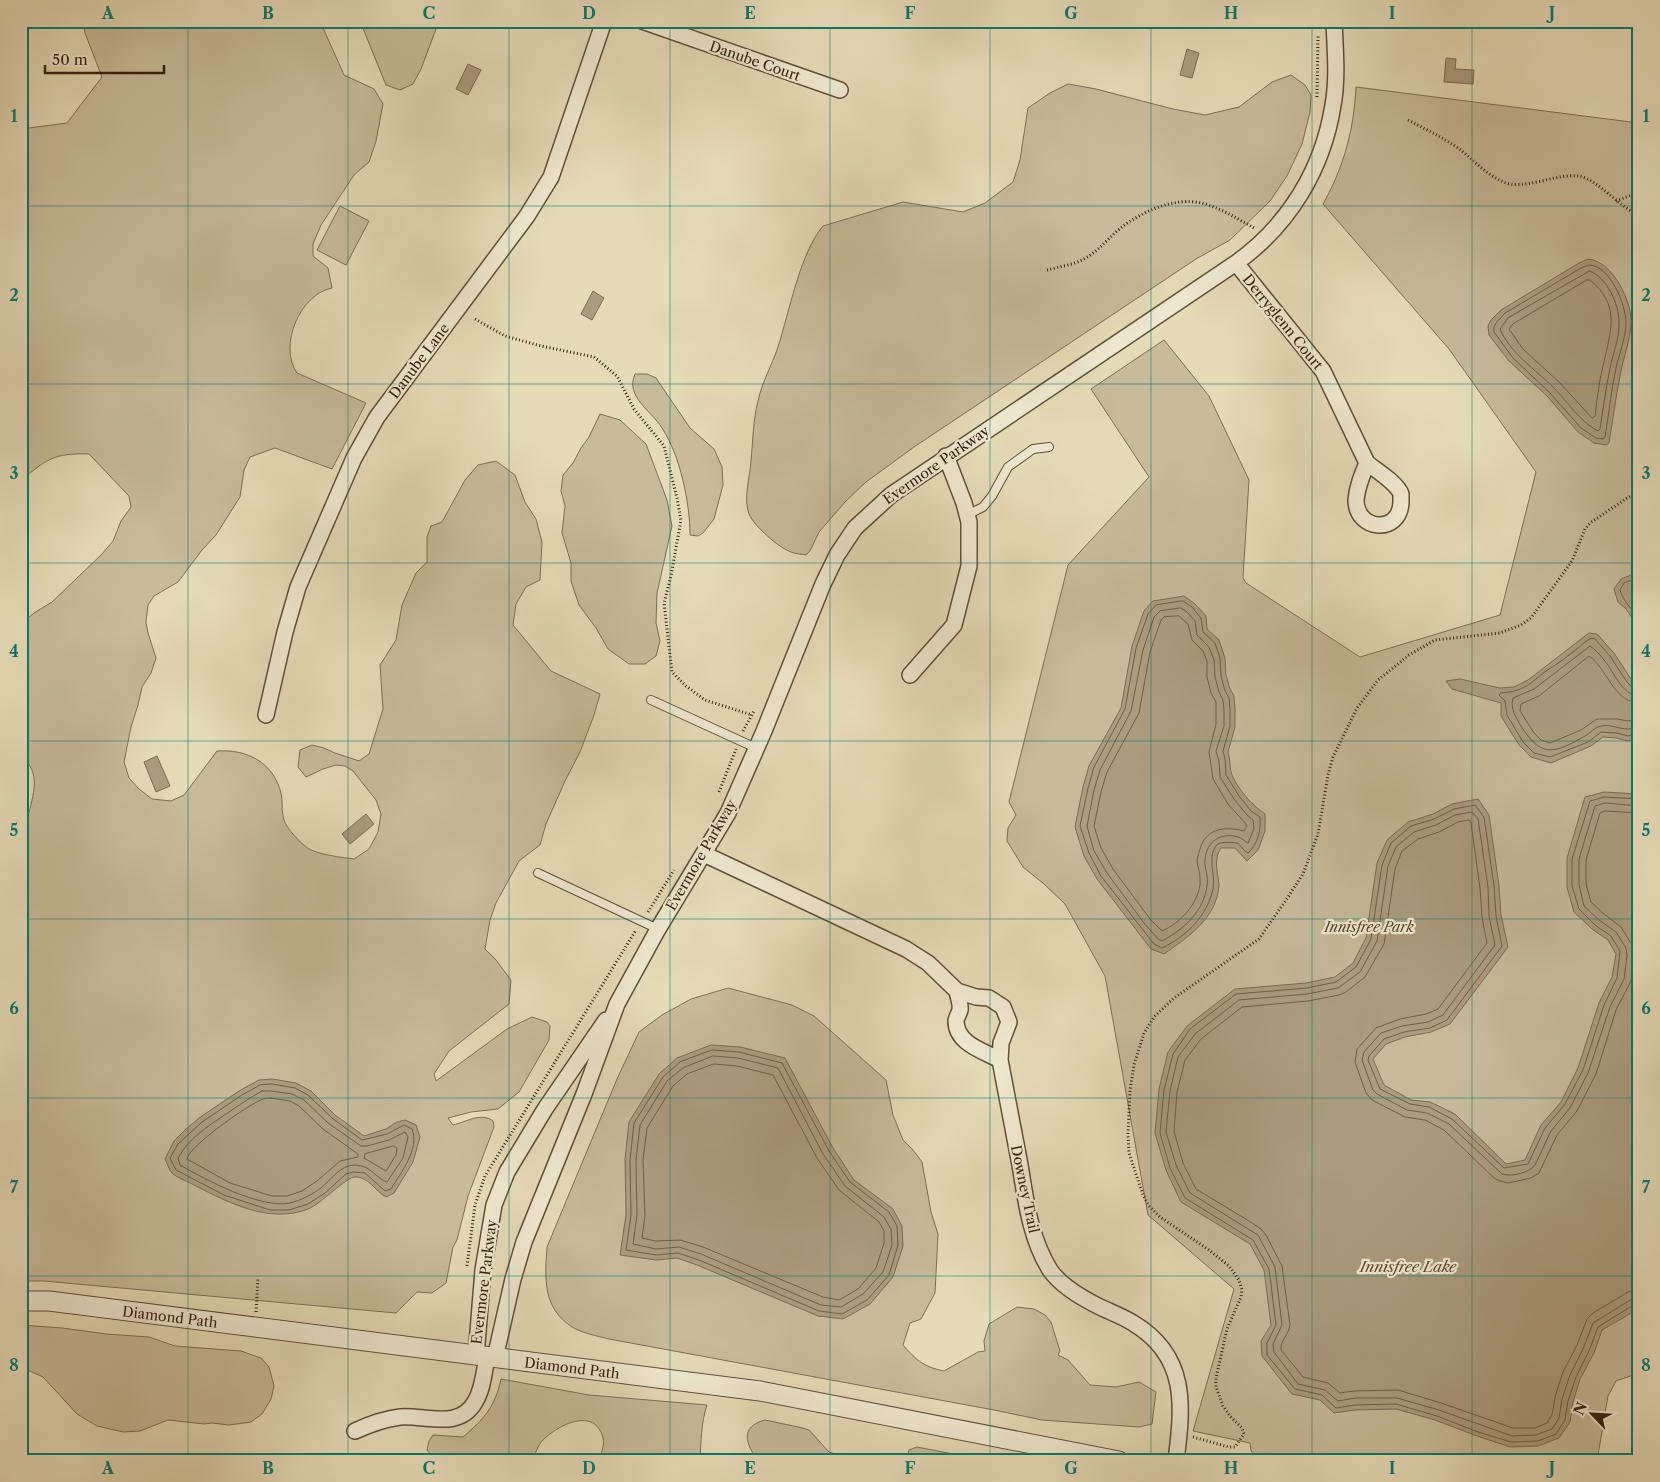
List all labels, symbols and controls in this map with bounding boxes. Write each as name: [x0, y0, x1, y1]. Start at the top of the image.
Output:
text: A: [101, 3, 115, 23]
text: B: [262, 3, 274, 23]
text: C: [423, 3, 435, 23]
text: D: [582, 3, 596, 23]
text: E: [744, 3, 756, 23]
text: F: [905, 3, 916, 23]
text: G: [1064, 3, 1078, 23]
text: H: [1224, 3, 1238, 23]
text: I: [1389, 3, 1396, 23]
text: J: [1546, 3, 1555, 23]
street label: Danube Court: [707, 37, 803, 85]
scale bar: [45, 42, 164, 74]
text: 50 m: [52, 50, 88, 69]
text: 1: [10, 106, 18, 126]
text: 1: [1642, 106, 1650, 126]
street label: Derryglenn Court: [1239, 271, 1327, 374]
text: 2: [9, 285, 19, 305]
text: 2: [1641, 285, 1651, 305]
street label: Danube Lane: [385, 320, 453, 402]
street label: Evermore Parkway: [879, 422, 993, 508]
text: 3: [9, 463, 19, 483]
text: 3: [1641, 463, 1651, 483]
text: 4: [9, 641, 19, 661]
text: 4: [1641, 641, 1651, 661]
street label: Evermore Parkway: [662, 796, 740, 914]
text: 5: [10, 820, 19, 840]
text: 5: [1642, 820, 1651, 840]
park label: Innisfree Park: [1323, 918, 1414, 936]
text: 6: [9, 998, 19, 1018]
text: 6: [1641, 998, 1651, 1018]
street label: Downey Trail: [1007, 1143, 1043, 1235]
text: 7: [10, 1177, 19, 1197]
text: 7: [1642, 1177, 1651, 1197]
street label: Evermore Parkway: [467, 1218, 501, 1345]
water label: Innisfree Lake: [1359, 1257, 1457, 1276]
street label: Diamond Path: [121, 1302, 219, 1332]
street label: Diamond Path: [523, 1353, 621, 1383]
text: 8: [9, 1355, 19, 1375]
text: 8: [1641, 1355, 1651, 1375]
north arrow: [1568, 1390, 1618, 1440]
text: N: [1569, 1399, 1591, 1418]
text: A: [101, 1458, 115, 1478]
text: B: [262, 1458, 274, 1478]
text: C: [423, 1458, 435, 1478]
text: D: [582, 1458, 596, 1478]
text: E: [744, 1458, 756, 1478]
text: F: [905, 1458, 916, 1478]
text: G: [1064, 1458, 1078, 1478]
text: H: [1224, 1458, 1238, 1478]
text: I: [1389, 1458, 1396, 1478]
text: J: [1546, 1458, 1555, 1478]

